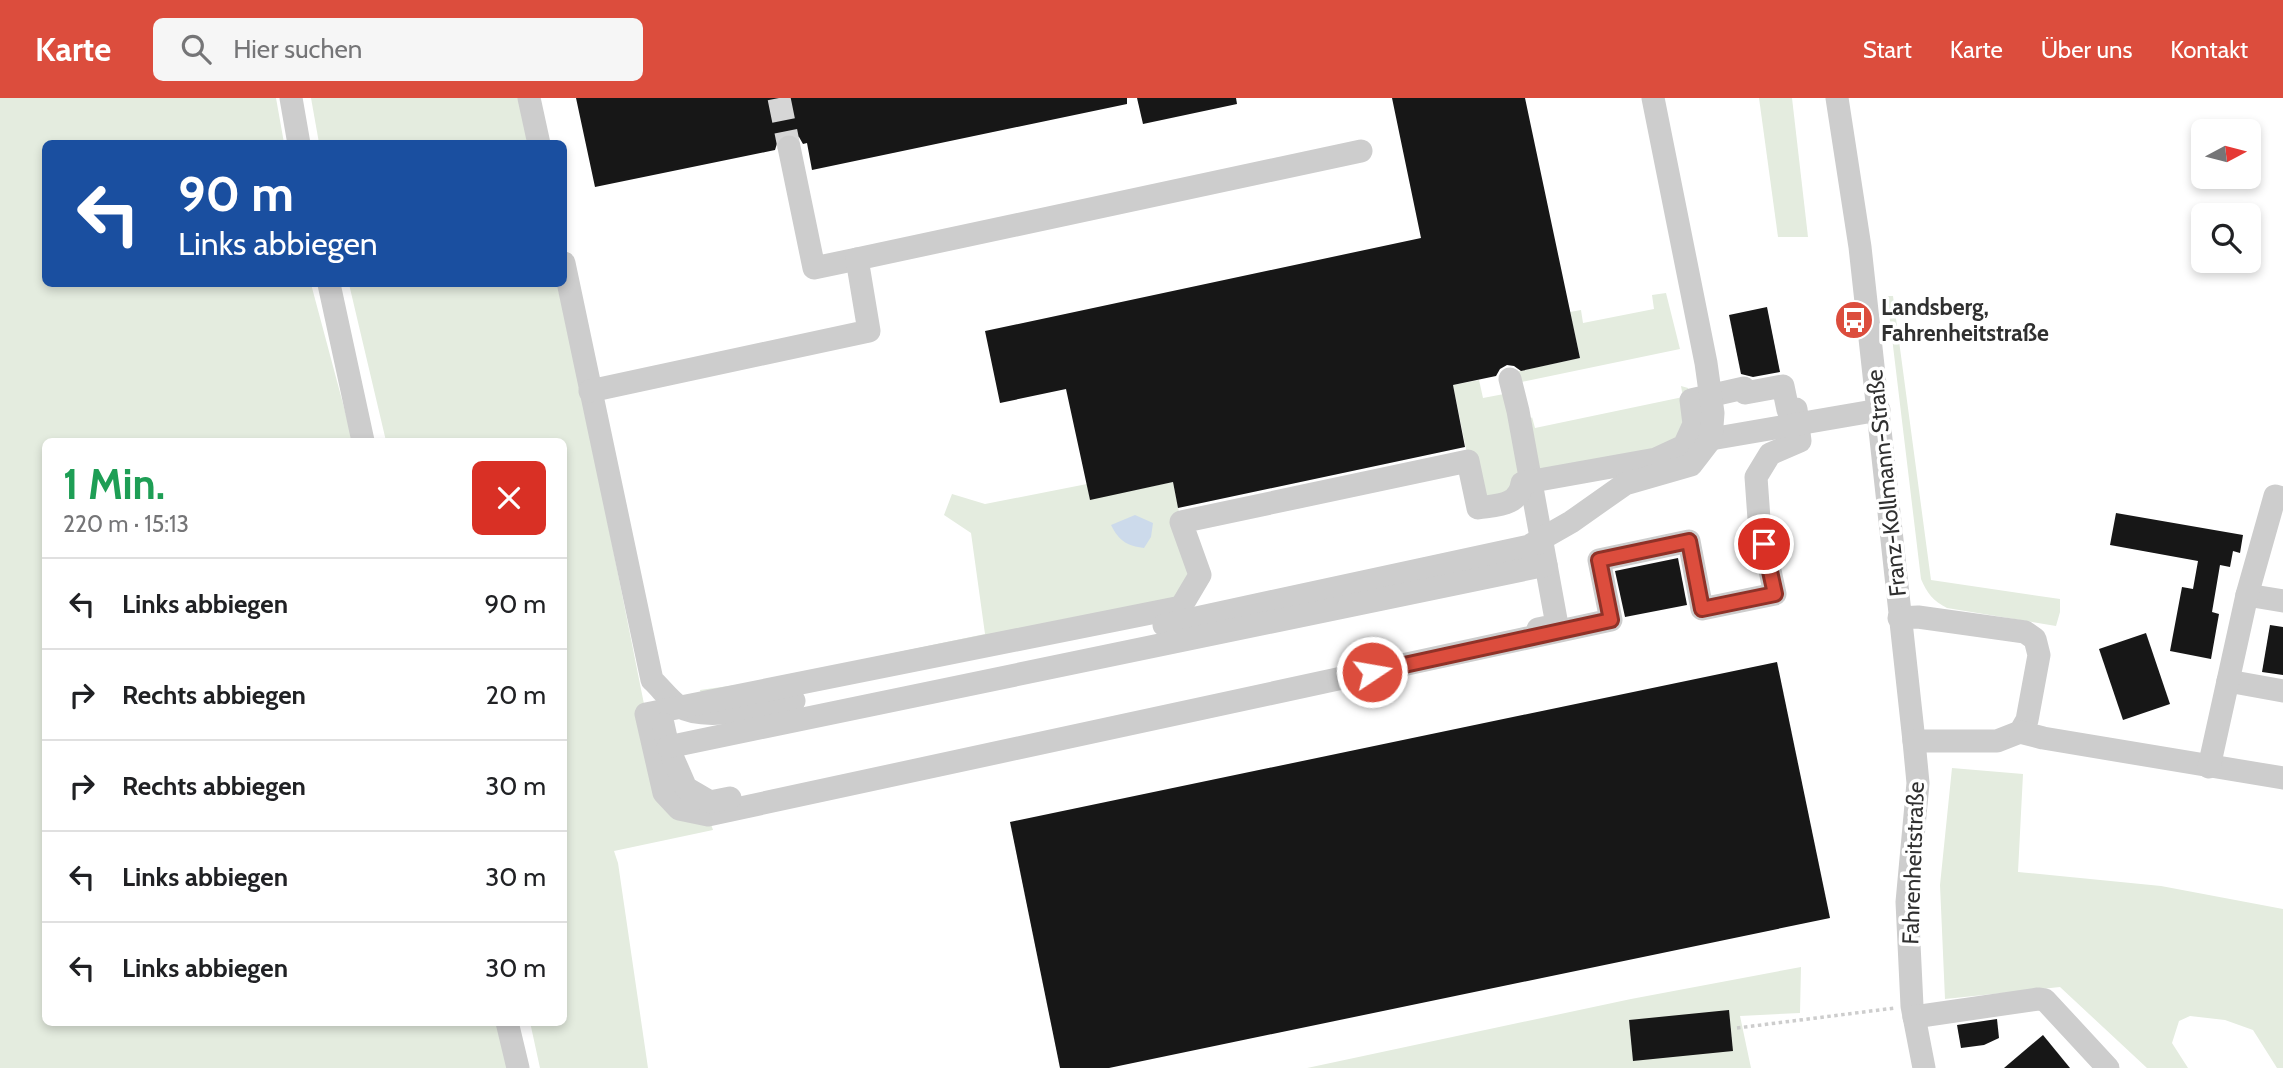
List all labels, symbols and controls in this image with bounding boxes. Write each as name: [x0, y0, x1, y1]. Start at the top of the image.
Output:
search box: [153, 18, 643, 81]
text: Karte: [35, 29, 111, 69]
icon: search: [177, 30, 215, 68]
text: Hier suchen: [233, 33, 362, 65]
text: Start: [1863, 35, 1912, 64]
text: Karte: [1950, 35, 2003, 64]
text: Über uns: [2041, 35, 2132, 64]
text: Kontakt: [2170, 35, 2248, 64]
north arrow: [2191, 119, 2261, 189]
map controls: [2191, 119, 2261, 273]
text: 90 m: [178, 164, 294, 223]
icon: left: [63, 168, 154, 259]
button: search: [2191, 203, 2261, 273]
text: Links abbiegen: [178, 224, 378, 263]
place label: Landsberg, Fahrenheitstraße: [1881, 293, 2049, 347]
bus stop icon: Landsberg, Fahrenheitstraße: [1833, 299, 1875, 341]
street label: Franz-Kollmann-Straße: [1860, 368, 1912, 598]
text: 1 Min.: [63, 458, 165, 510]
button: close: [472, 461, 546, 535]
text: 220 m · 15:13: [63, 510, 189, 538]
pin: [1734, 514, 1794, 574]
icon: arrive: [1745, 525, 1783, 563]
icon: left: [63, 585, 101, 623]
text: Links abbiegen: [122, 588, 288, 620]
text: 90 m: [484, 588, 546, 620]
position arrow: [1335, 635, 1409, 709]
icon: right: [63, 676, 101, 714]
text: Rechts abbiegen: [122, 679, 306, 711]
text: 20 m: [486, 679, 546, 711]
icon: right: [63, 767, 101, 805]
text: Rechts abbiegen: [122, 770, 306, 802]
text: 30 m: [485, 770, 546, 802]
street label: Fahrenheitstraße: [1896, 781, 1930, 945]
icon: left: [63, 858, 101, 896]
text: Links abbiegen: [122, 861, 288, 893]
text: 30 m: [485, 861, 546, 893]
icon: left: [63, 949, 101, 987]
text: Links abbiegen: [122, 952, 288, 984]
text: 30 m: [485, 952, 546, 984]

